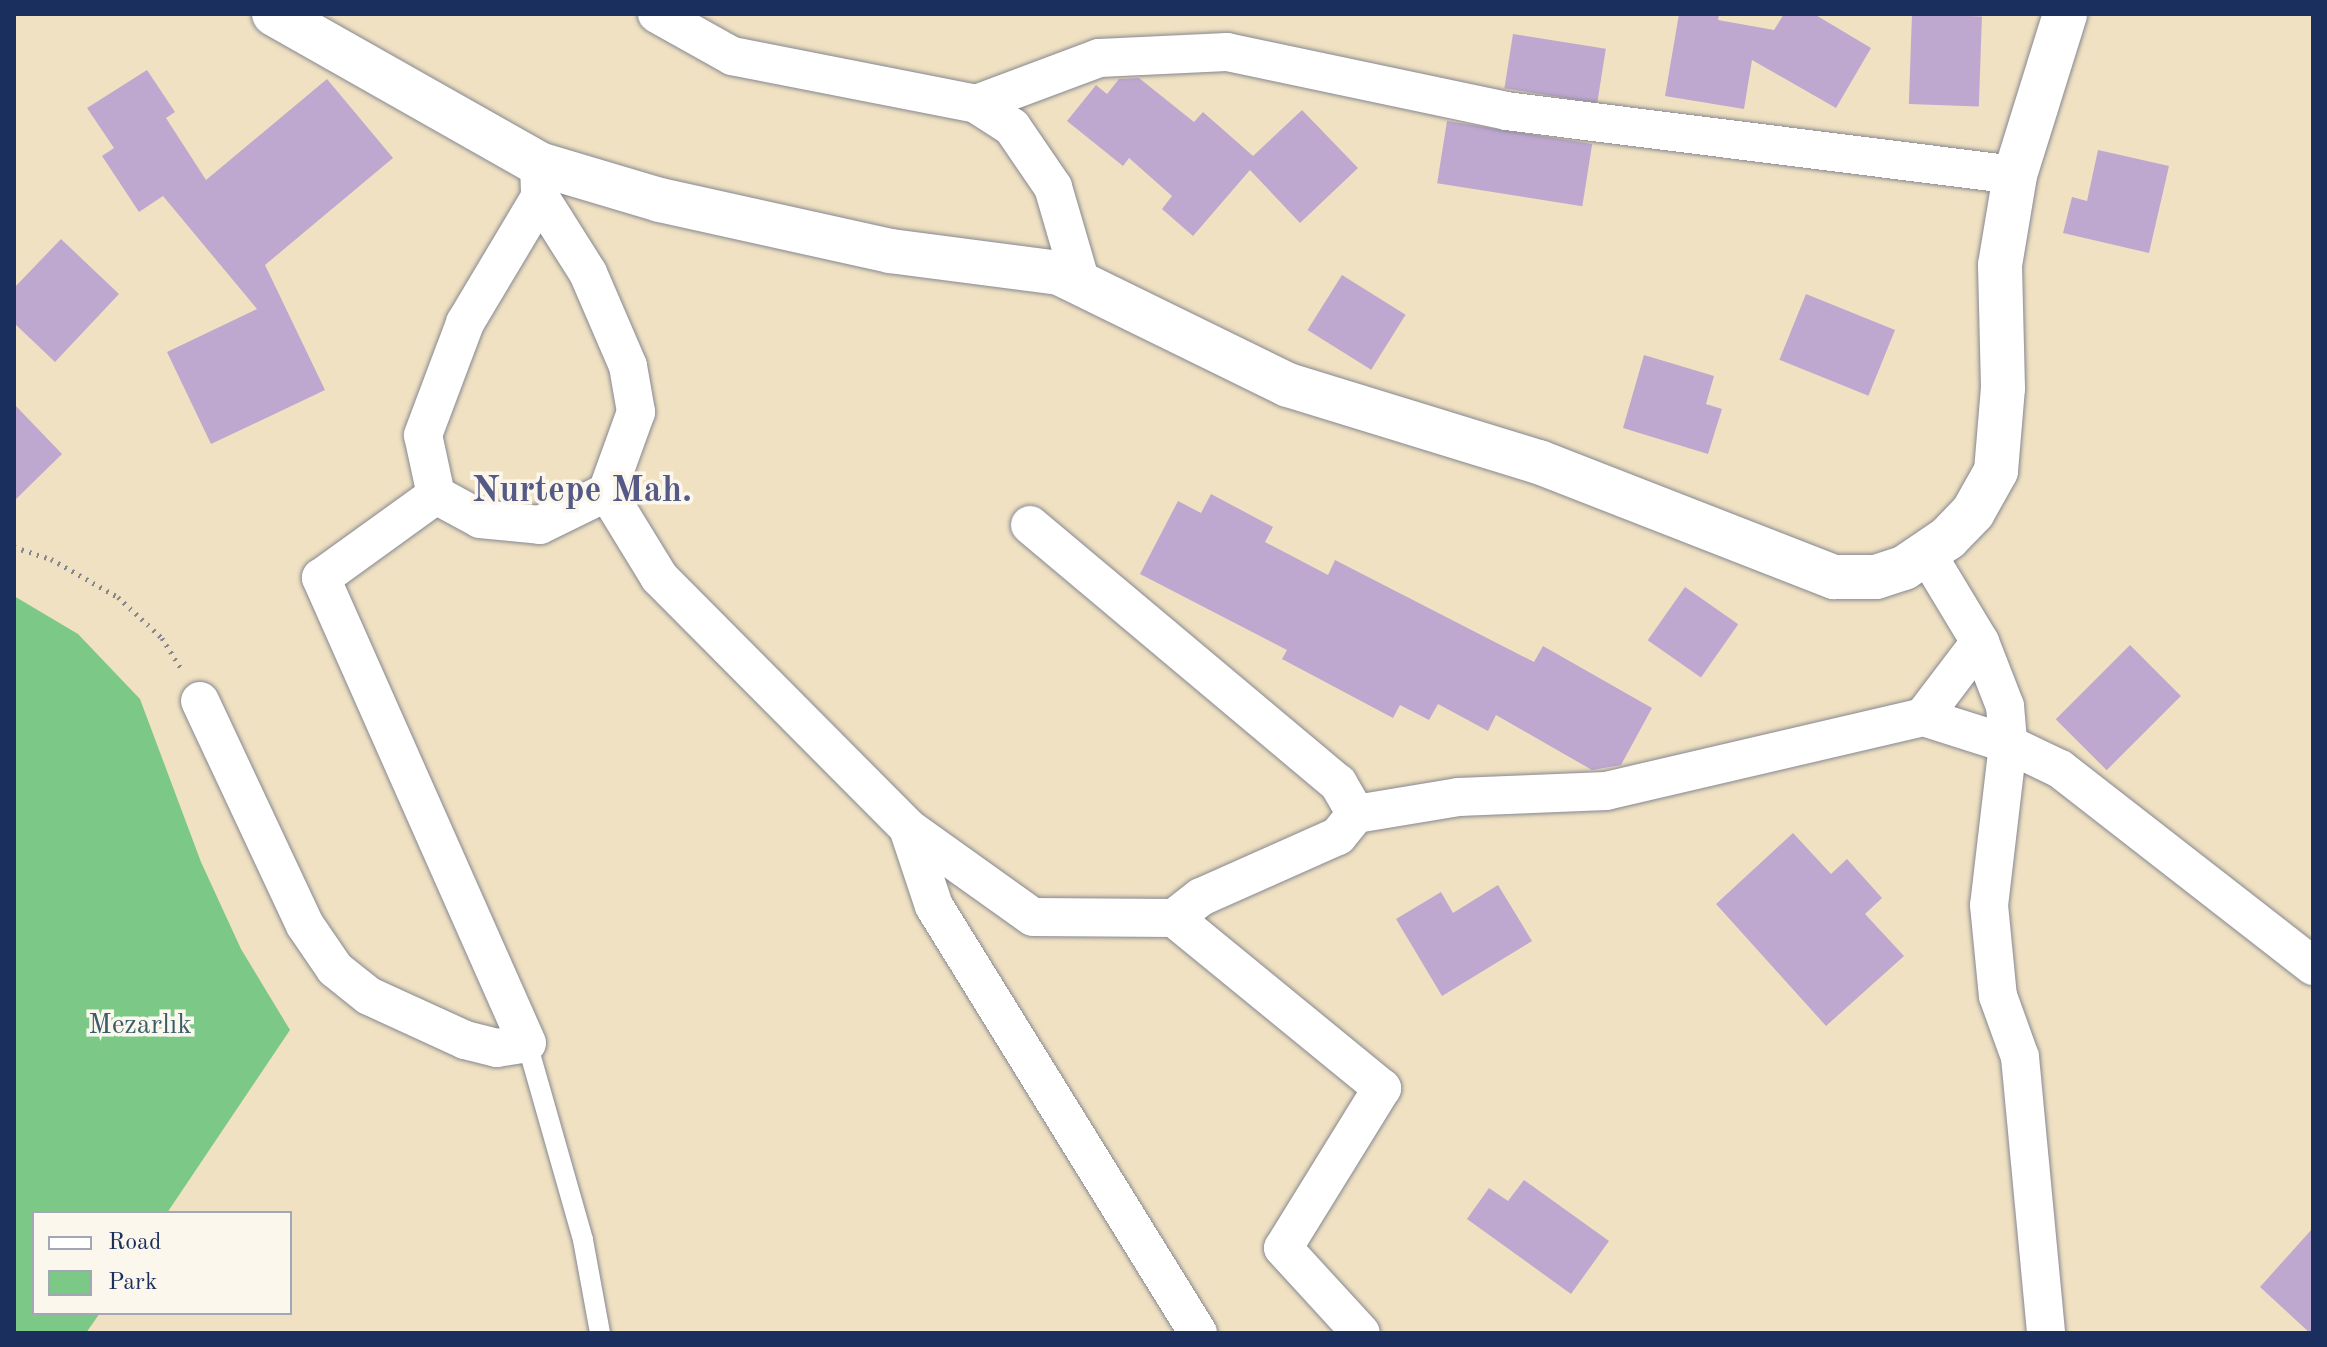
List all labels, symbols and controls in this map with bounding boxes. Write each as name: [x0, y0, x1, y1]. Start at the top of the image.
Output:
district label: Nurtepe Mah.: [472, 471, 692, 515]
park label: Mezarlık: [88, 1009, 192, 1043]
legend: [32, 1211, 292, 1315]
text: Road: [108, 1231, 161, 1255]
text: Park: [108, 1271, 157, 1295]

